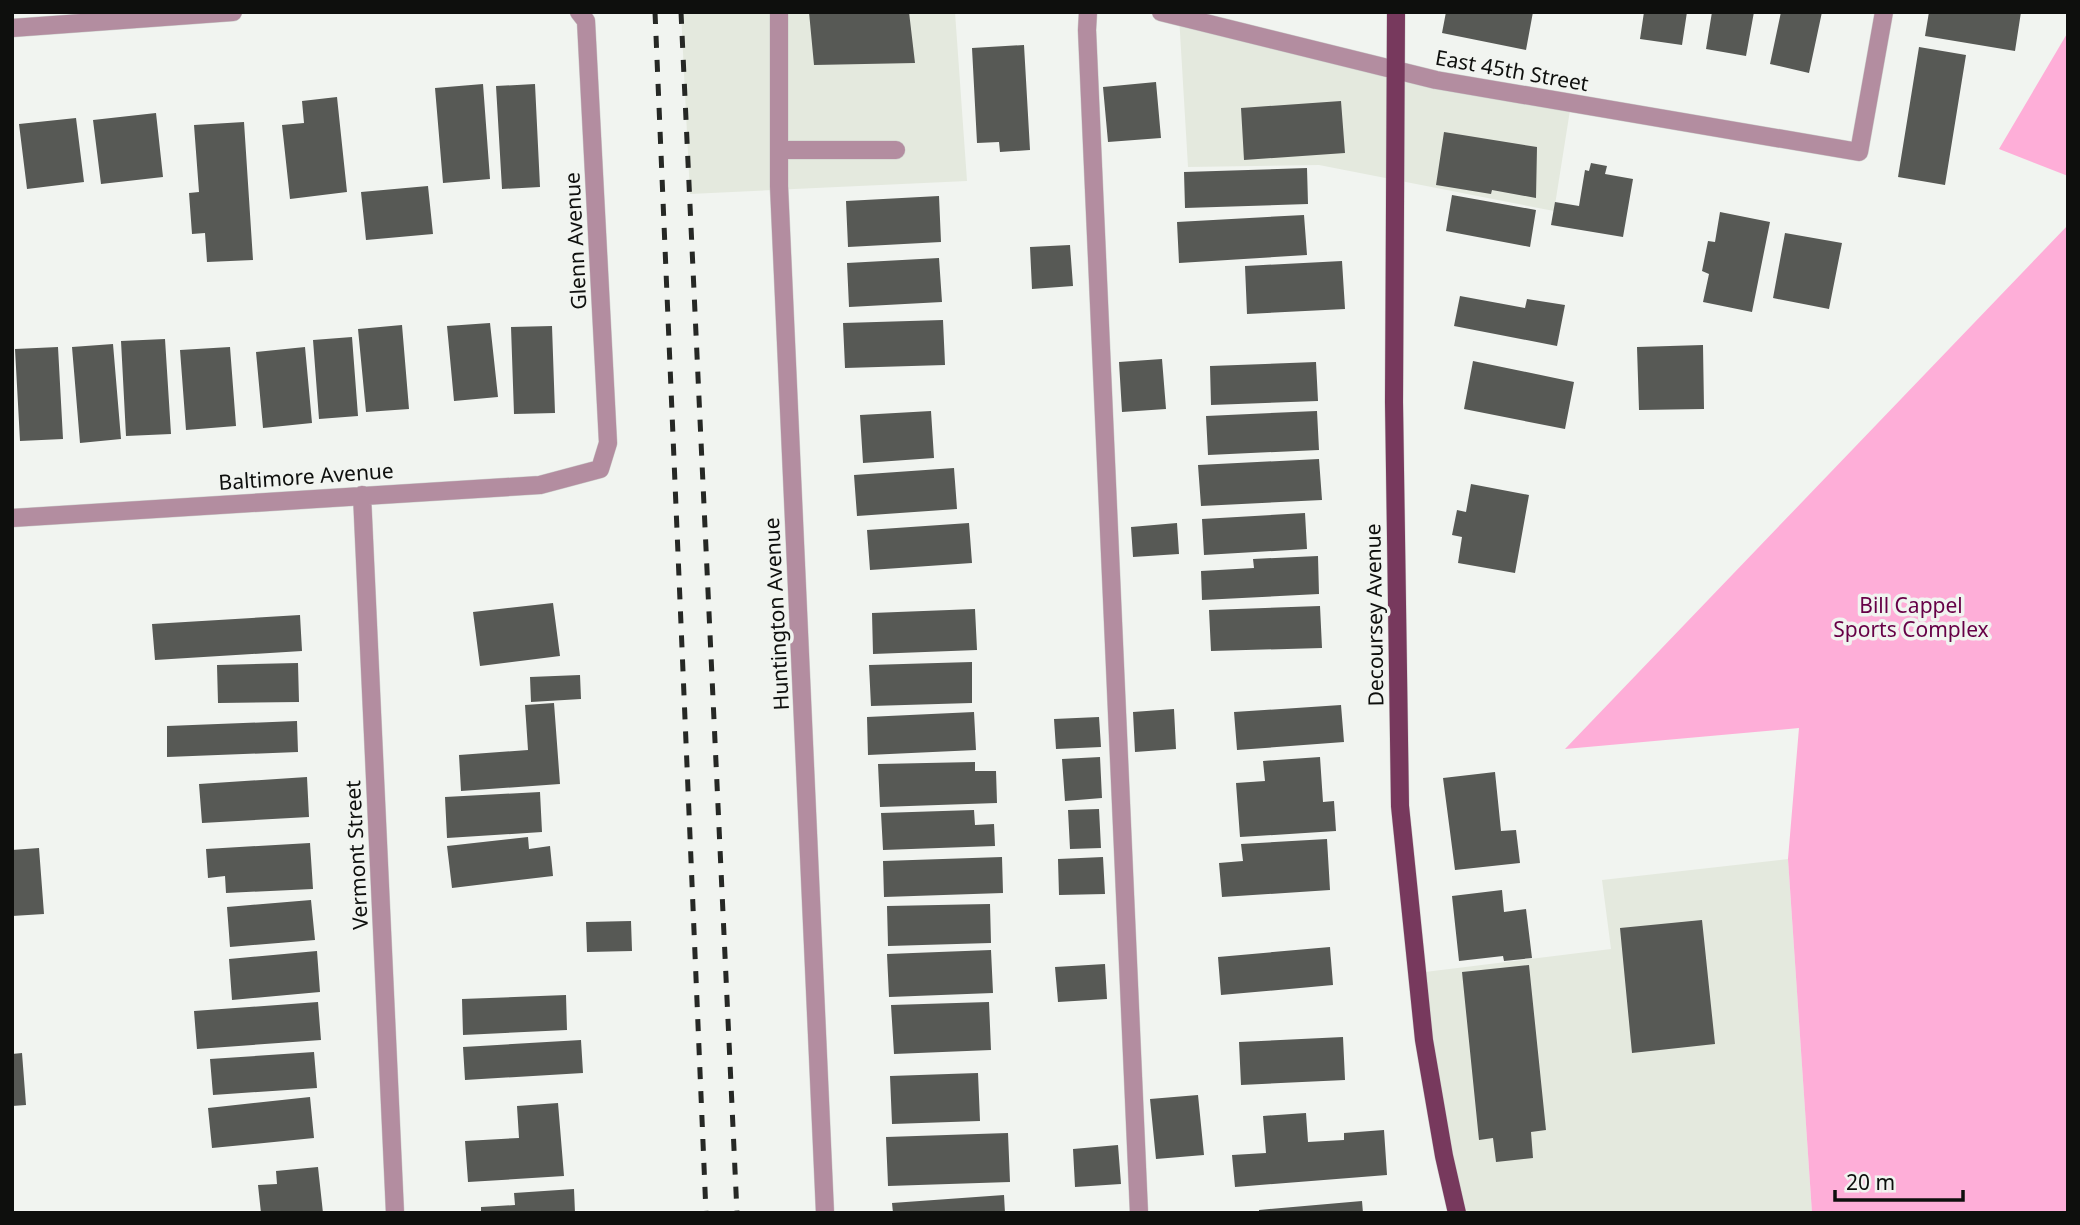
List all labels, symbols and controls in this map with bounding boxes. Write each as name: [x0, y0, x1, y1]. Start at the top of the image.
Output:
street label: East 45th Street: [1433, 43, 1591, 97]
street label: Glenn Avenue: [557, 172, 593, 310]
street label: Baltimore Avenue: [217, 456, 395, 496]
street label: Huntington Avenue: [757, 517, 795, 711]
street label: Decoursey Avenue: [1358, 523, 1390, 707]
park label: Bill Cappel Sports Complex: [1833, 591, 1989, 643]
street label: Vermont Street: [338, 779, 374, 930]
scale bar: [1835, 1158, 1963, 1202]
text: 20 m: [1846, 1168, 1895, 1196]

